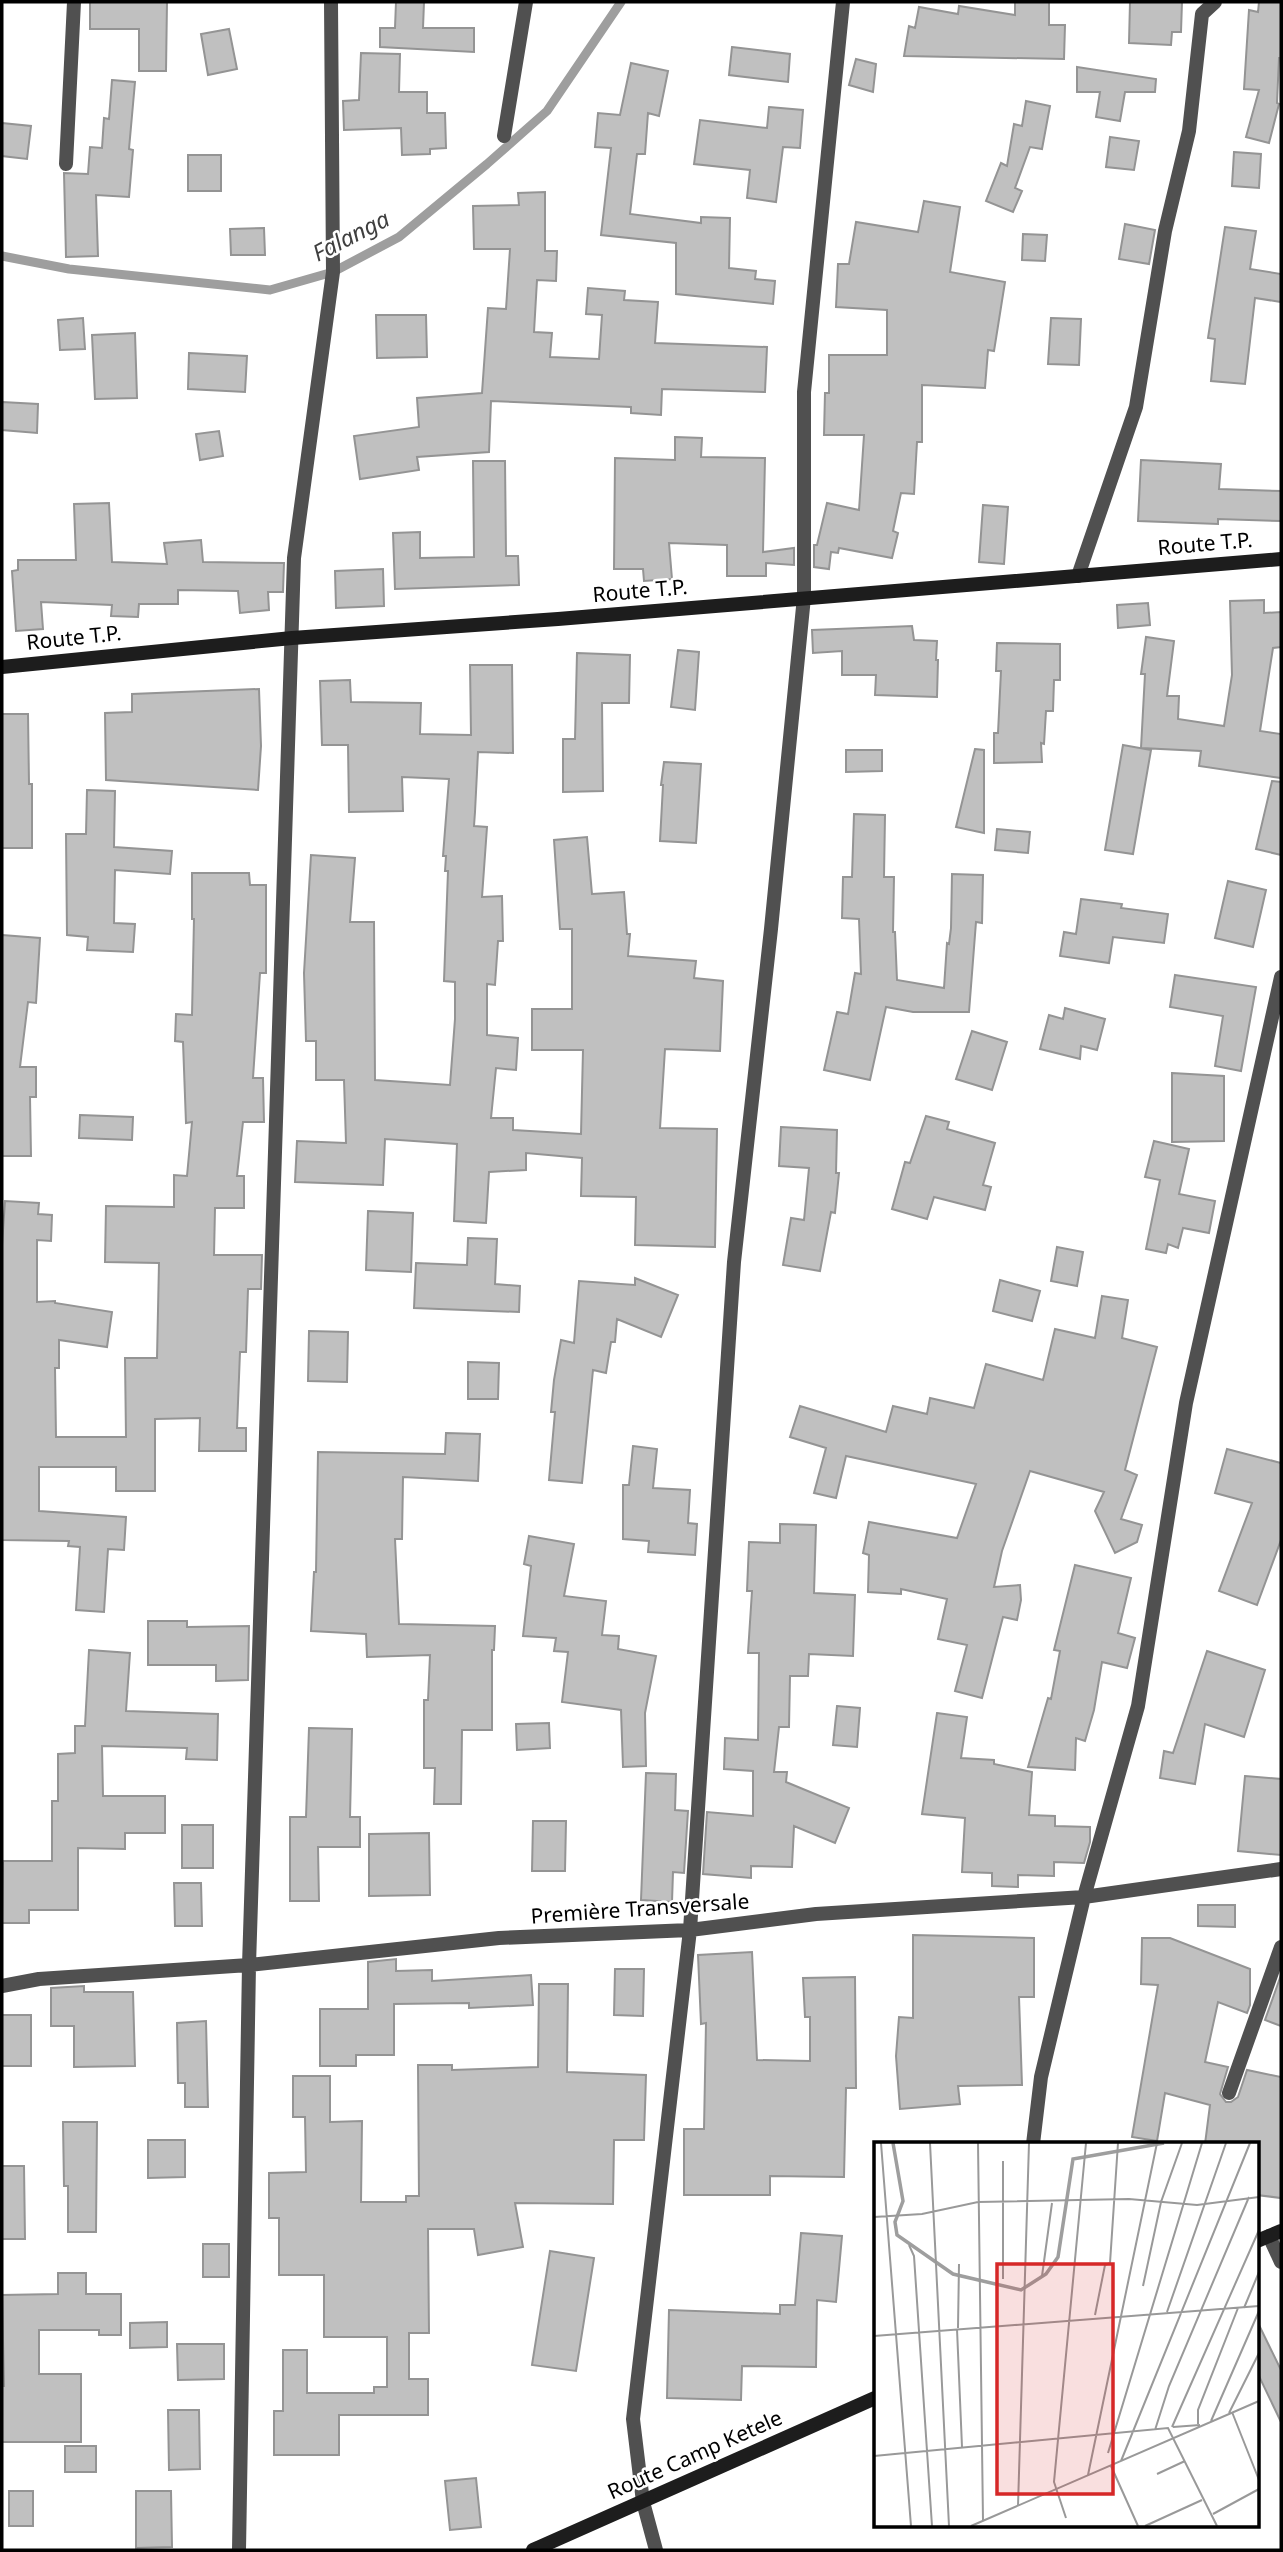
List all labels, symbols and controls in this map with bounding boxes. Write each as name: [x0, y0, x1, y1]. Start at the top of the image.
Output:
water label: Falanga: [306, 202, 395, 268]
street label: Route T.P.: [1156, 525, 1254, 561]
street label: Route T.P.: [591, 572, 689, 608]
street label: Route T.P.: [25, 618, 123, 656]
street label: Première Transversale: [530, 1886, 750, 1930]
inset map: [874, 2142, 1258, 2528]
street label: Route Camp Ketele: [603, 2403, 786, 2505]

